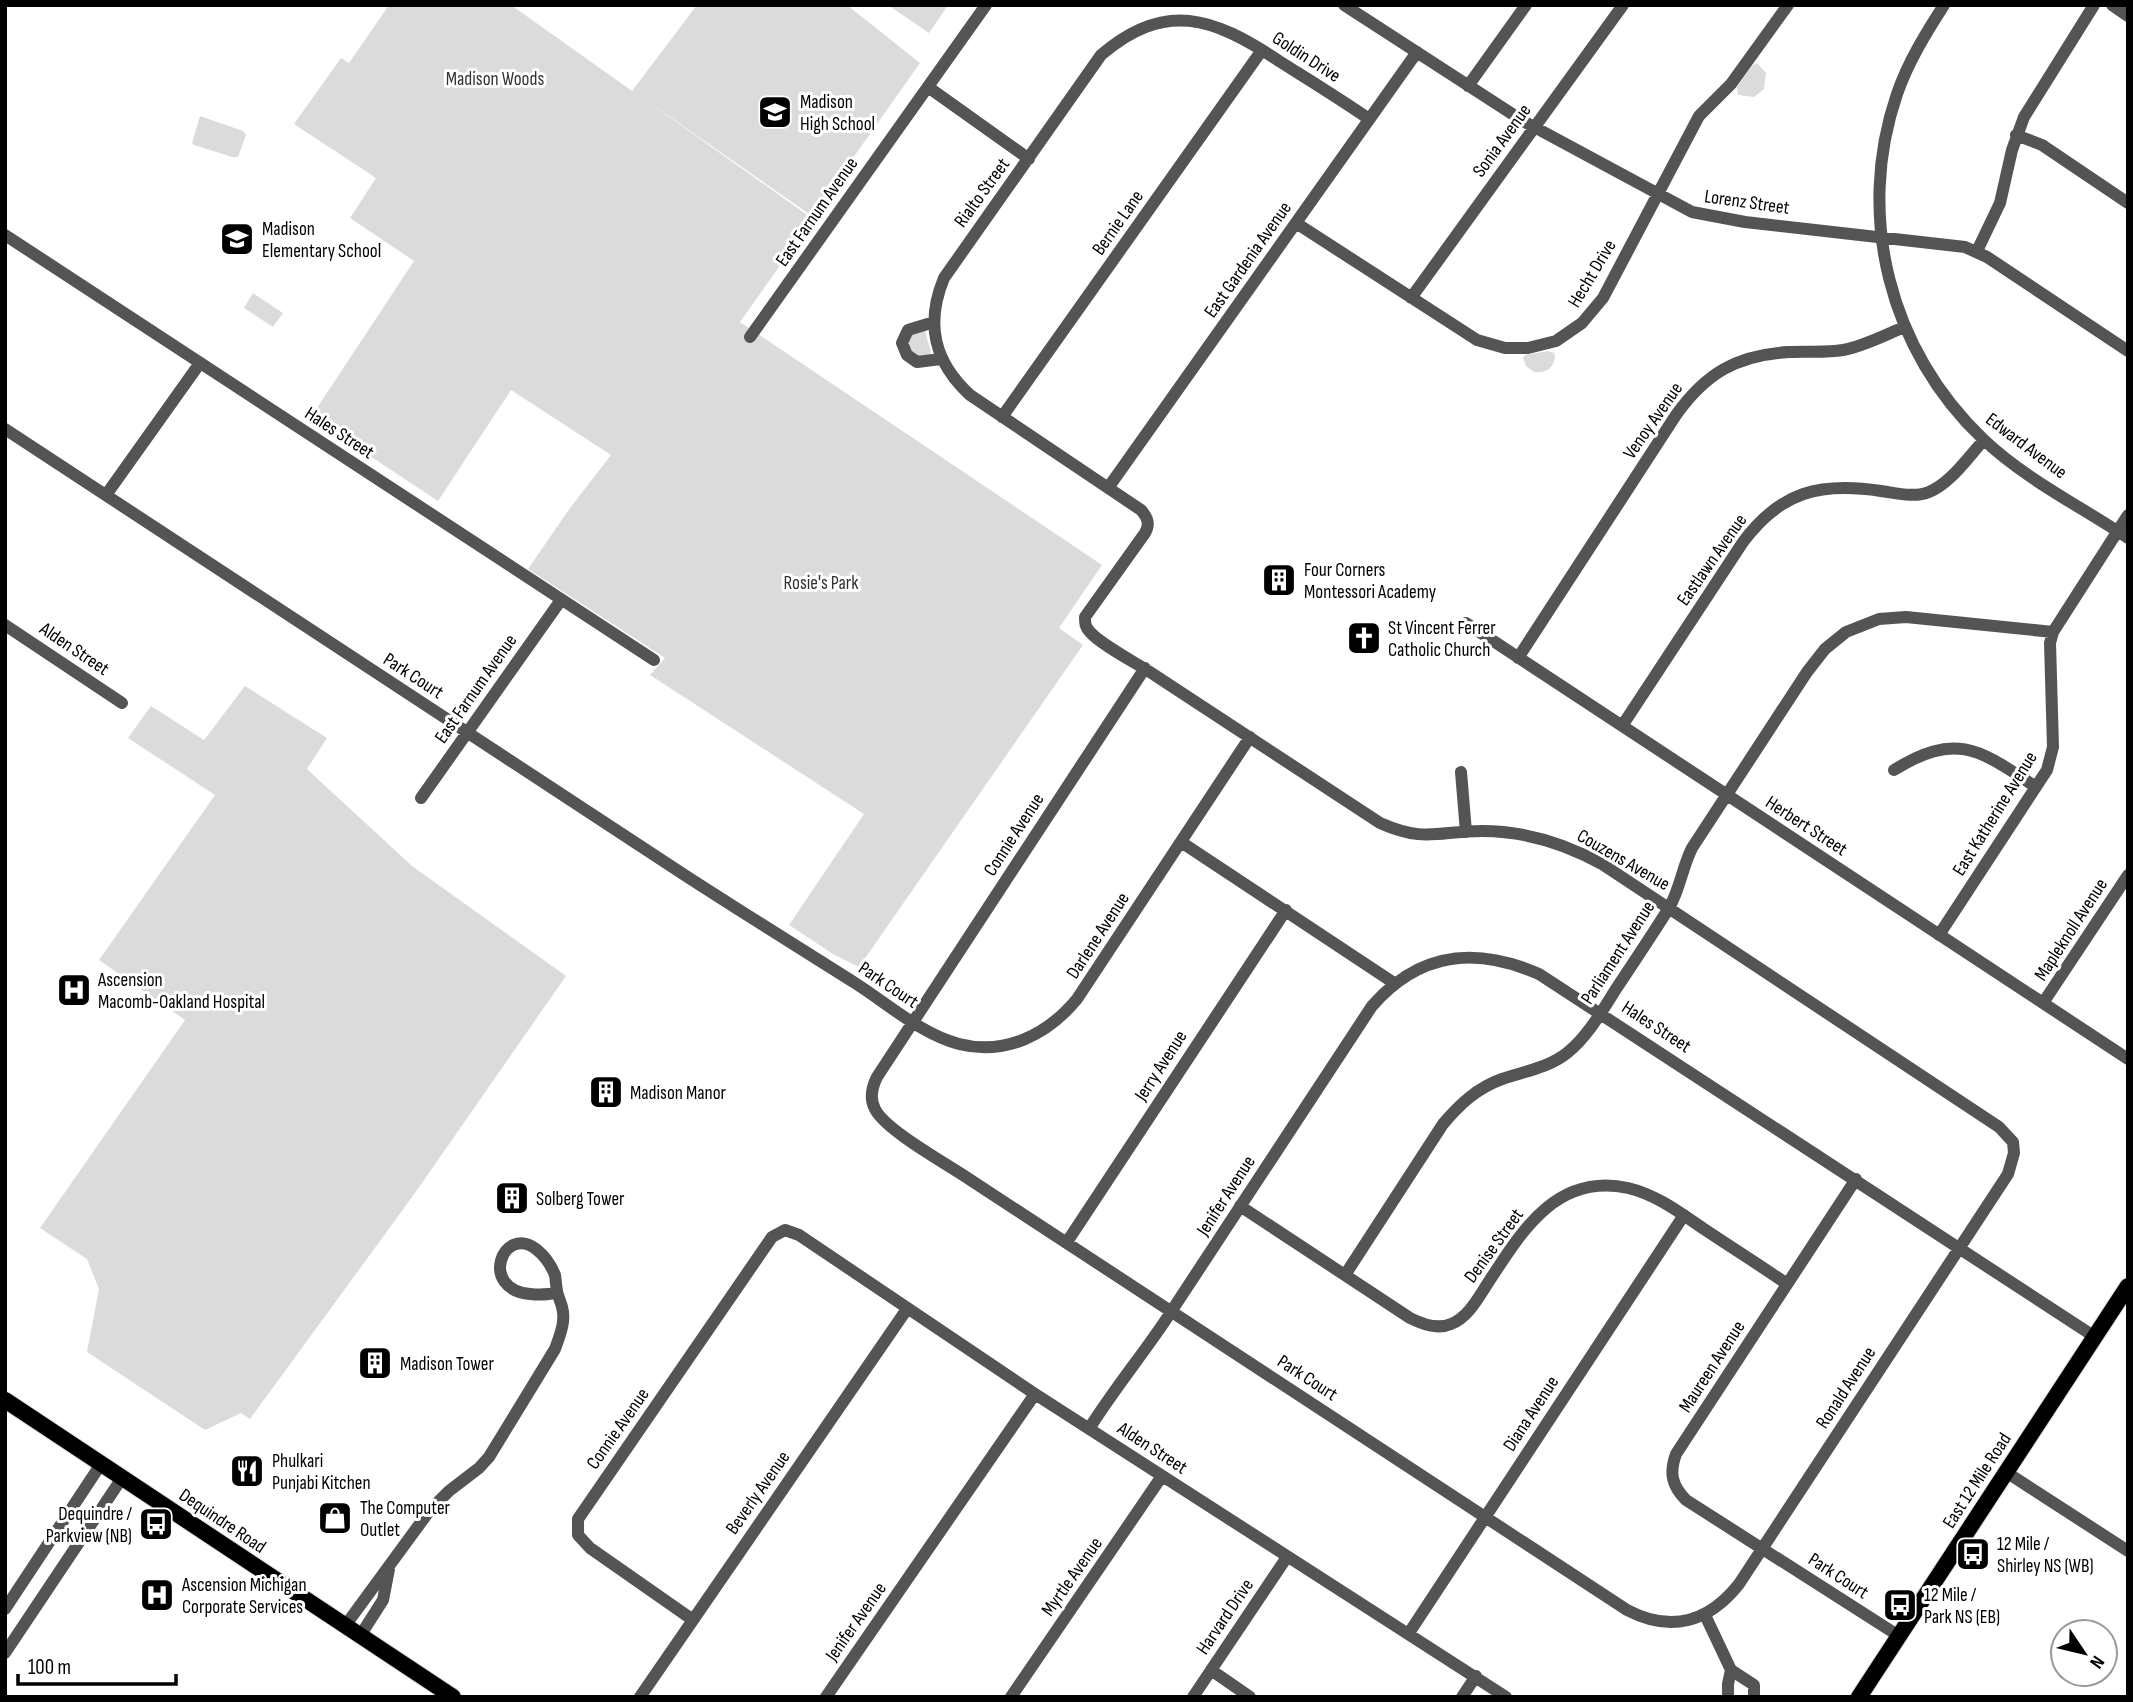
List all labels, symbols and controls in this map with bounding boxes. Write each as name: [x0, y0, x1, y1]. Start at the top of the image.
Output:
street label: Goldin Drive: [1268, 27, 1345, 88]
park label: Madison Woods: [446, 68, 544, 91]
place label: Madison High School: [800, 91, 875, 136]
school or university icon: Madison High School: [756, 93, 794, 131]
street label: Sonia Avenue: [1468, 100, 1536, 182]
street label: East Farnum Avenue: [771, 153, 863, 271]
street label: Rialto Street: [949, 154, 1015, 232]
street label: Lorenz Street: [1703, 185, 1791, 220]
street label: Bernie Lane: [1088, 186, 1149, 260]
street label: East Gardenia Avenue: [1200, 197, 1297, 322]
place label: Madison Elementary School: [262, 218, 381, 263]
school or university icon: Madison Elementary School: [218, 220, 256, 258]
street label: Hecht Drive: [1563, 236, 1621, 312]
street label: Venoy Avenue: [1618, 378, 1688, 464]
street label: Hales Street: [300, 402, 378, 464]
street label: Edward Avenue: [1981, 408, 2071, 484]
street label: Eastlawn Avenue: [1672, 510, 1752, 610]
place label: Four Corners Montessori Academy: [1304, 559, 1437, 604]
building icon: Four Corners Montessori Academy: [1260, 561, 1298, 599]
park label: Rosie's Park: [783, 572, 859, 595]
street label: Alden Street: [34, 617, 113, 681]
place label: St Vincent Ferrer Catholic Church: [1388, 617, 1496, 662]
church icon: St Vincent Ferrer Catholic Church: [1345, 619, 1383, 657]
street label: East Farnum Avenue: [430, 630, 522, 748]
street label: Park Court: [379, 648, 448, 704]
street label: East Katherine Avenue: [1948, 747, 2043, 880]
street label: Connie Avenue: [979, 789, 1049, 880]
street label: Herbert Street: [1761, 791, 1852, 861]
street label: Couzens Avenue: [1573, 824, 1674, 896]
street label: Mapleknoll Avenue: [2030, 874, 2113, 985]
street label: Darlene Avenue: [1062, 888, 1135, 983]
street label: Parliament Avenue: [1576, 897, 1660, 1009]
street label: Park Court: [854, 957, 923, 1014]
place label: Ascension Macomb-Oakland Hospital: [97, 969, 265, 1014]
hospital icon: Ascension Macomb-Oakland Hospital: [55, 971, 93, 1009]
street label: Hales Street: [1617, 996, 1695, 1058]
street label: Jerry Avenue: [1129, 1026, 1193, 1106]
building icon: Madison Manor: [587, 1073, 625, 1111]
place label: Madison Manor: [630, 1082, 727, 1105]
street label: Jenifer Avenue: [1191, 1151, 1261, 1241]
building icon: Solberg Tower: [493, 1179, 531, 1217]
place label: Solberg Tower: [536, 1188, 625, 1211]
street label: Denise Street: [1460, 1204, 1529, 1288]
street label: Maureen Avenue: [1674, 1317, 1750, 1417]
street label: Ronald Avenue: [1811, 1343, 1881, 1433]
building icon: Madison Tower: [356, 1344, 394, 1382]
street label: Park Court: [1273, 1350, 1342, 1406]
place label: Madison Tower: [400, 1353, 494, 1376]
street label: Diana Avenue: [1498, 1372, 1564, 1456]
street label: Connie Avenue: [582, 1384, 655, 1474]
street label: Alden Street: [1112, 1417, 1192, 1479]
street label: East 12 Mile Road: [1938, 1429, 2017, 1533]
street label: Beverly Avenue: [721, 1447, 795, 1539]
place label: Phulkari Punjabi Kitchen: [272, 1450, 371, 1495]
restaurant icon: Phulkari Punjabi Kitchen: [228, 1452, 266, 1490]
street label: Dequindre Road: [174, 1484, 270, 1559]
place label: The Computer Outlet: [360, 1497, 451, 1542]
shop icon: The Computer Outlet: [316, 1499, 354, 1537]
place label: Dequindre / Parkview (NB): [46, 1503, 132, 1548]
bus stop icon: Dequindre / Parkview (NB): [137, 1505, 175, 1543]
street label: Myrtle Avenue: [1037, 1533, 1108, 1621]
place label: 12 Mile / Shirley NS (WB): [1997, 1533, 2094, 1578]
bus stop icon: 12 Mile / Shirley NS (WB): [1954, 1535, 1992, 1573]
street label: Park Court: [1804, 1548, 1873, 1604]
place label: Ascension Michigan Corporate Services: [181, 1574, 307, 1619]
street label: Harvard Drive: [1192, 1575, 1259, 1659]
hospital icon: Ascension Michigan Corporate Services: [138, 1576, 176, 1614]
street label: Jenifer Avenue: [820, 1578, 892, 1666]
place label: 12 Mile / Park NS (EB): [1924, 1584, 2000, 1629]
bus stop icon: 12 Mile / Park NS (EB): [1881, 1586, 1919, 1624]
north arrow: [2049, 1618, 2119, 1688]
scale bar: [18, 1642, 175, 1686]
text: N: [2084, 1651, 2109, 1673]
text: 100 m: [28, 1655, 71, 1680]

